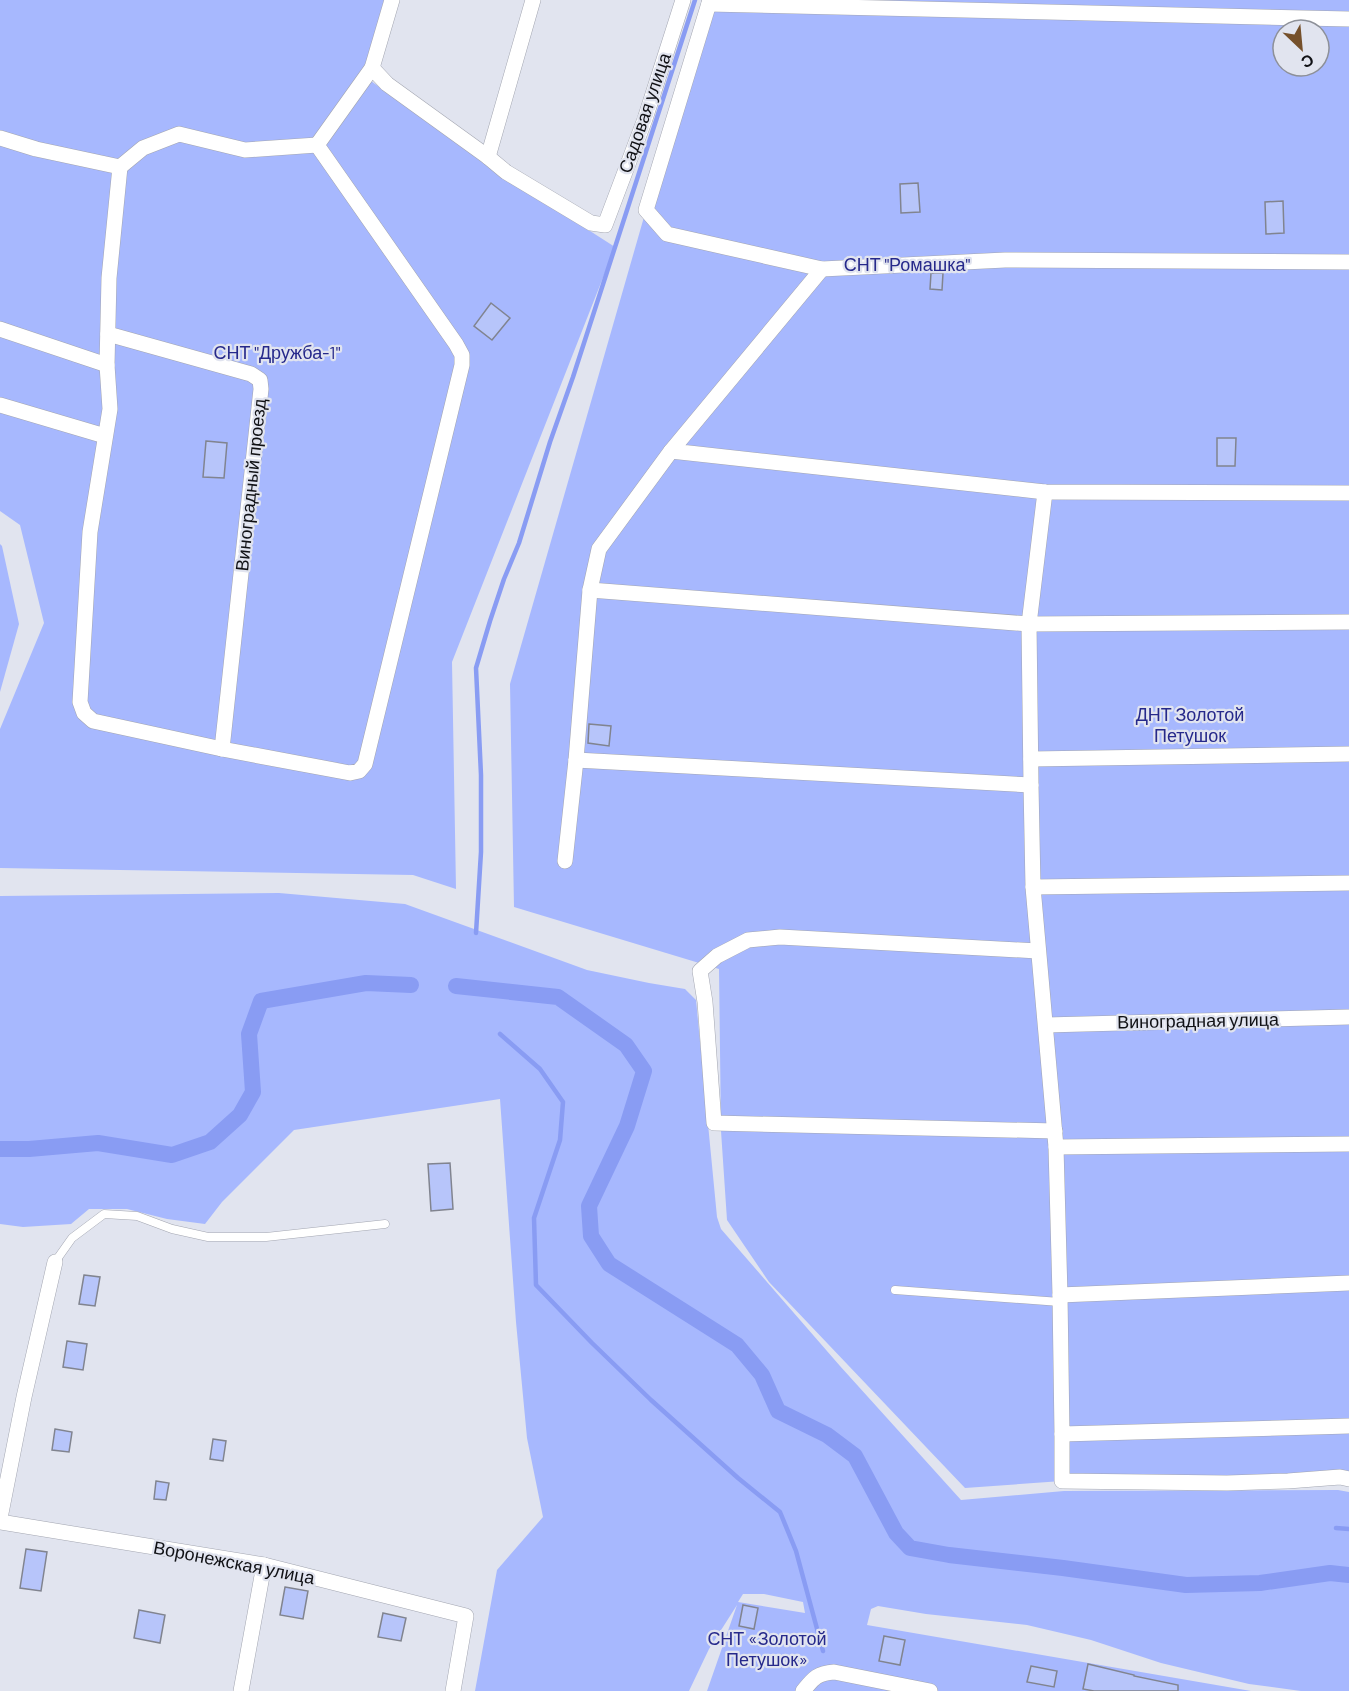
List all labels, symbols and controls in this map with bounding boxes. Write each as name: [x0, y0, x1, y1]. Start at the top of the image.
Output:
north arrow: [1271, 18, 1331, 78]
street label: Садовая улица: [613, 49, 675, 176]
text: С: [1298, 51, 1317, 73]
park label: СНТ "Ромашка": [844, 253, 970, 275]
park label: СНТ "Дружба-1": [214, 341, 341, 363]
street label: Виноградный проезд: [230, 397, 270, 572]
park label: ДНТ Золотой Петушок: [1136, 703, 1244, 746]
street label: Виноградная улица: [1117, 1008, 1280, 1032]
street label: Воронежская улица: [152, 1536, 318, 1589]
park label: СНТ «Золотой Петушок»: [707, 1627, 827, 1670]

